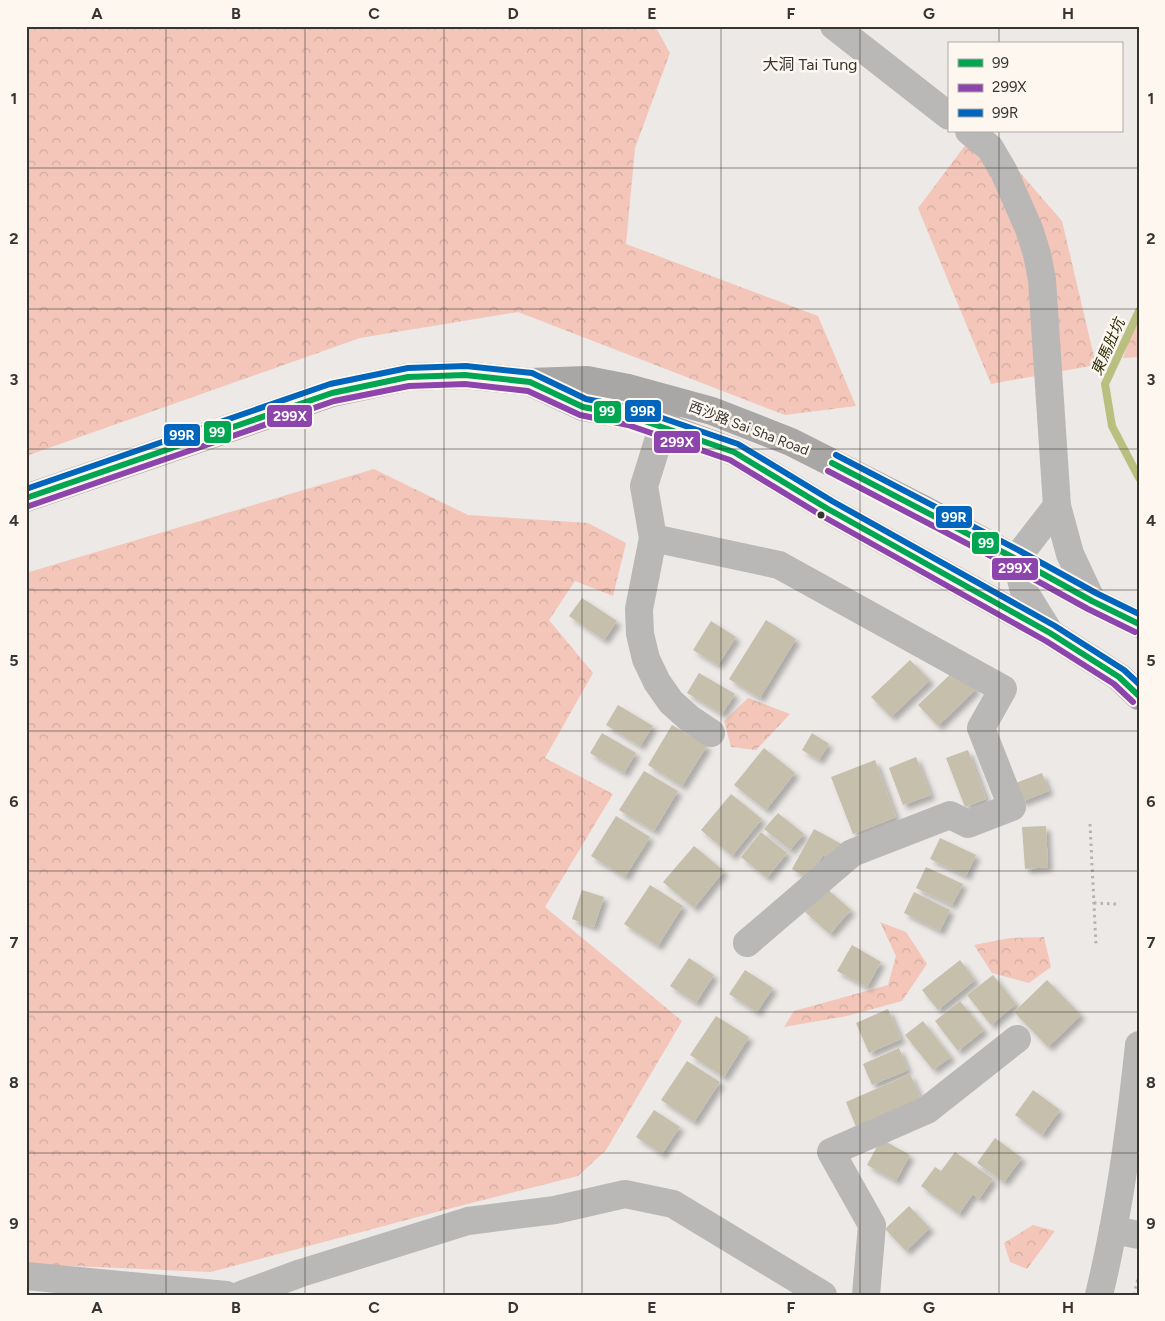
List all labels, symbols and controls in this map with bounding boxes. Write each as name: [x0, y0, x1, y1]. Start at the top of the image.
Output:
text: A: [91, 4, 103, 23]
text: B: [231, 4, 241, 23]
text: C: [368, 4, 380, 23]
text: D: [507, 4, 519, 23]
text: E: [647, 4, 657, 23]
text: F: [787, 4, 796, 23]
text: G: [923, 4, 935, 23]
text: H: [1062, 4, 1074, 23]
legend: [948, 42, 1122, 132]
text: 99: [992, 54, 1009, 72]
district label: 大洞 Tai Tung: [763, 55, 857, 74]
text: 299X: [992, 78, 1027, 96]
text: 1: [11, 89, 17, 108]
text: 1: [1148, 89, 1154, 108]
text: 99R: [992, 104, 1018, 122]
text: 2: [9, 229, 19, 248]
text: 2: [1146, 229, 1156, 248]
water label: 東馬肚坑: [1088, 314, 1129, 378]
text: 3: [10, 370, 19, 389]
text: 3: [1147, 370, 1156, 389]
street label: 西沙路 Sai Sha Road: [686, 398, 811, 459]
line badge: 99R: [624, 399, 662, 423]
line badge: 99: [593, 400, 622, 424]
text: 99: [599, 403, 615, 420]
text: 99R: [630, 403, 656, 420]
line badge: 299X: [266, 404, 313, 428]
text: 299X: [273, 408, 307, 425]
line badge: 99: [203, 420, 232, 444]
line badge: 99R: [163, 423, 201, 447]
text: 99: [209, 424, 225, 441]
text: 99R: [169, 427, 195, 444]
line badge: 299X: [653, 430, 701, 454]
text: 299X: [660, 434, 694, 451]
line badge: 99R: [935, 505, 973, 529]
text: 99R: [941, 509, 967, 526]
unlabelled marker: [816, 510, 826, 520]
text: 4: [9, 511, 19, 530]
text: 4: [1146, 511, 1156, 530]
line badge: 99: [971, 531, 1000, 555]
text: 99: [978, 535, 994, 552]
line badge: 299X: [991, 557, 1039, 581]
text: 299X: [998, 560, 1032, 577]
text: 5: [9, 651, 19, 670]
text: 5: [1146, 651, 1156, 670]
text: 6: [9, 792, 19, 811]
text: 6: [1146, 792, 1156, 811]
text: 7: [10, 933, 19, 952]
text: 7: [1147, 933, 1156, 952]
text: 8: [9, 1073, 19, 1092]
text: 8: [1146, 1073, 1156, 1092]
text: 9: [9, 1214, 19, 1233]
text: 9: [1146, 1214, 1156, 1233]
text: A: [91, 1298, 103, 1317]
text: B: [231, 1298, 241, 1317]
text: C: [368, 1298, 380, 1317]
text: D: [507, 1298, 519, 1317]
text: E: [647, 1298, 657, 1317]
text: F: [787, 1298, 796, 1317]
text: G: [923, 1298, 935, 1317]
text: H: [1062, 1298, 1074, 1317]

